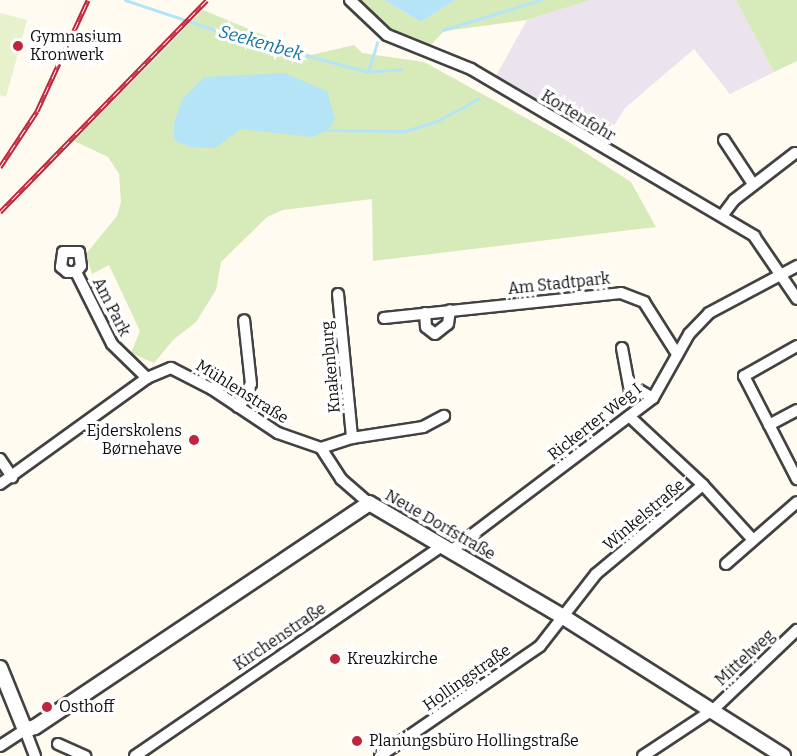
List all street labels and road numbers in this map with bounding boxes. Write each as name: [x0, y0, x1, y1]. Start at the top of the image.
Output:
street label: Kortenfohr: [537, 86, 619, 146]
street label: Am Stadtpark: [507, 269, 611, 299]
street label: Am Park: [88, 274, 134, 340]
street label: Knakenburg: [317, 320, 345, 414]
street label: Mühlenstraße: [192, 356, 292, 428]
street label: Rickerter Weg I: [544, 379, 646, 465]
street label: Winkelstraße: [599, 475, 689, 555]
street label: Neue Dorfstraße: [382, 486, 498, 564]
street label: Kirchenstraße: [230, 599, 330, 675]
street label: Mittelweg: [712, 626, 778, 690]
street label: Hollingstraße: [420, 641, 514, 715]

